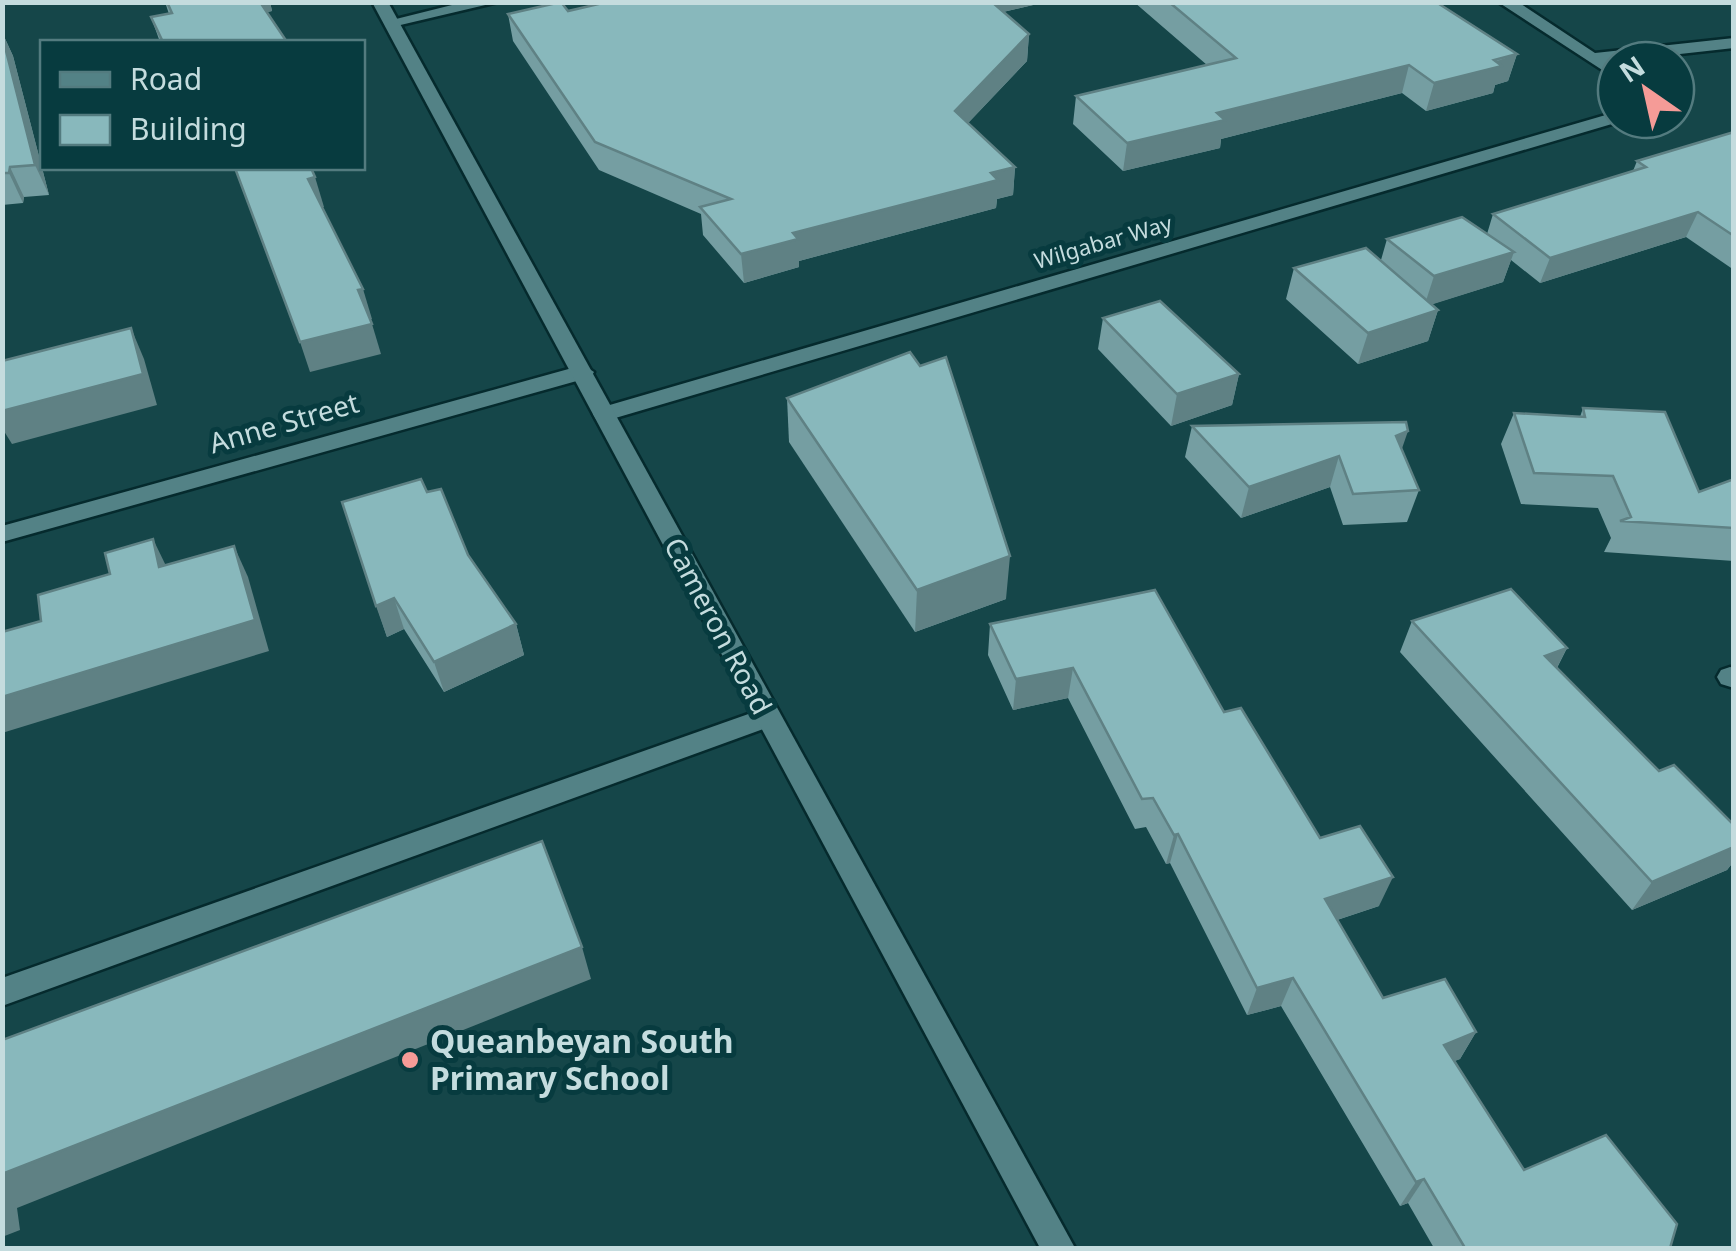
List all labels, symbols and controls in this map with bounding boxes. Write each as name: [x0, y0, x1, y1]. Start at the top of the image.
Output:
legend: [40, 40, 365, 170]
north arrow: [1596, 40, 1696, 140]
text: N: [1611, 46, 1652, 91]
text: Road: [130, 58, 202, 99]
text: Building: [130, 108, 247, 149]
street label: Wilgabar Way: [1030, 207, 1176, 275]
street label: Anne Street: [205, 383, 363, 461]
street label: Cameron Road: [656, 530, 781, 721]
place label: Queanbeyan South Primary School: [430, 1019, 734, 1099]
marker: Queanbeyan South Primary School: [399, 1049, 421, 1071]

